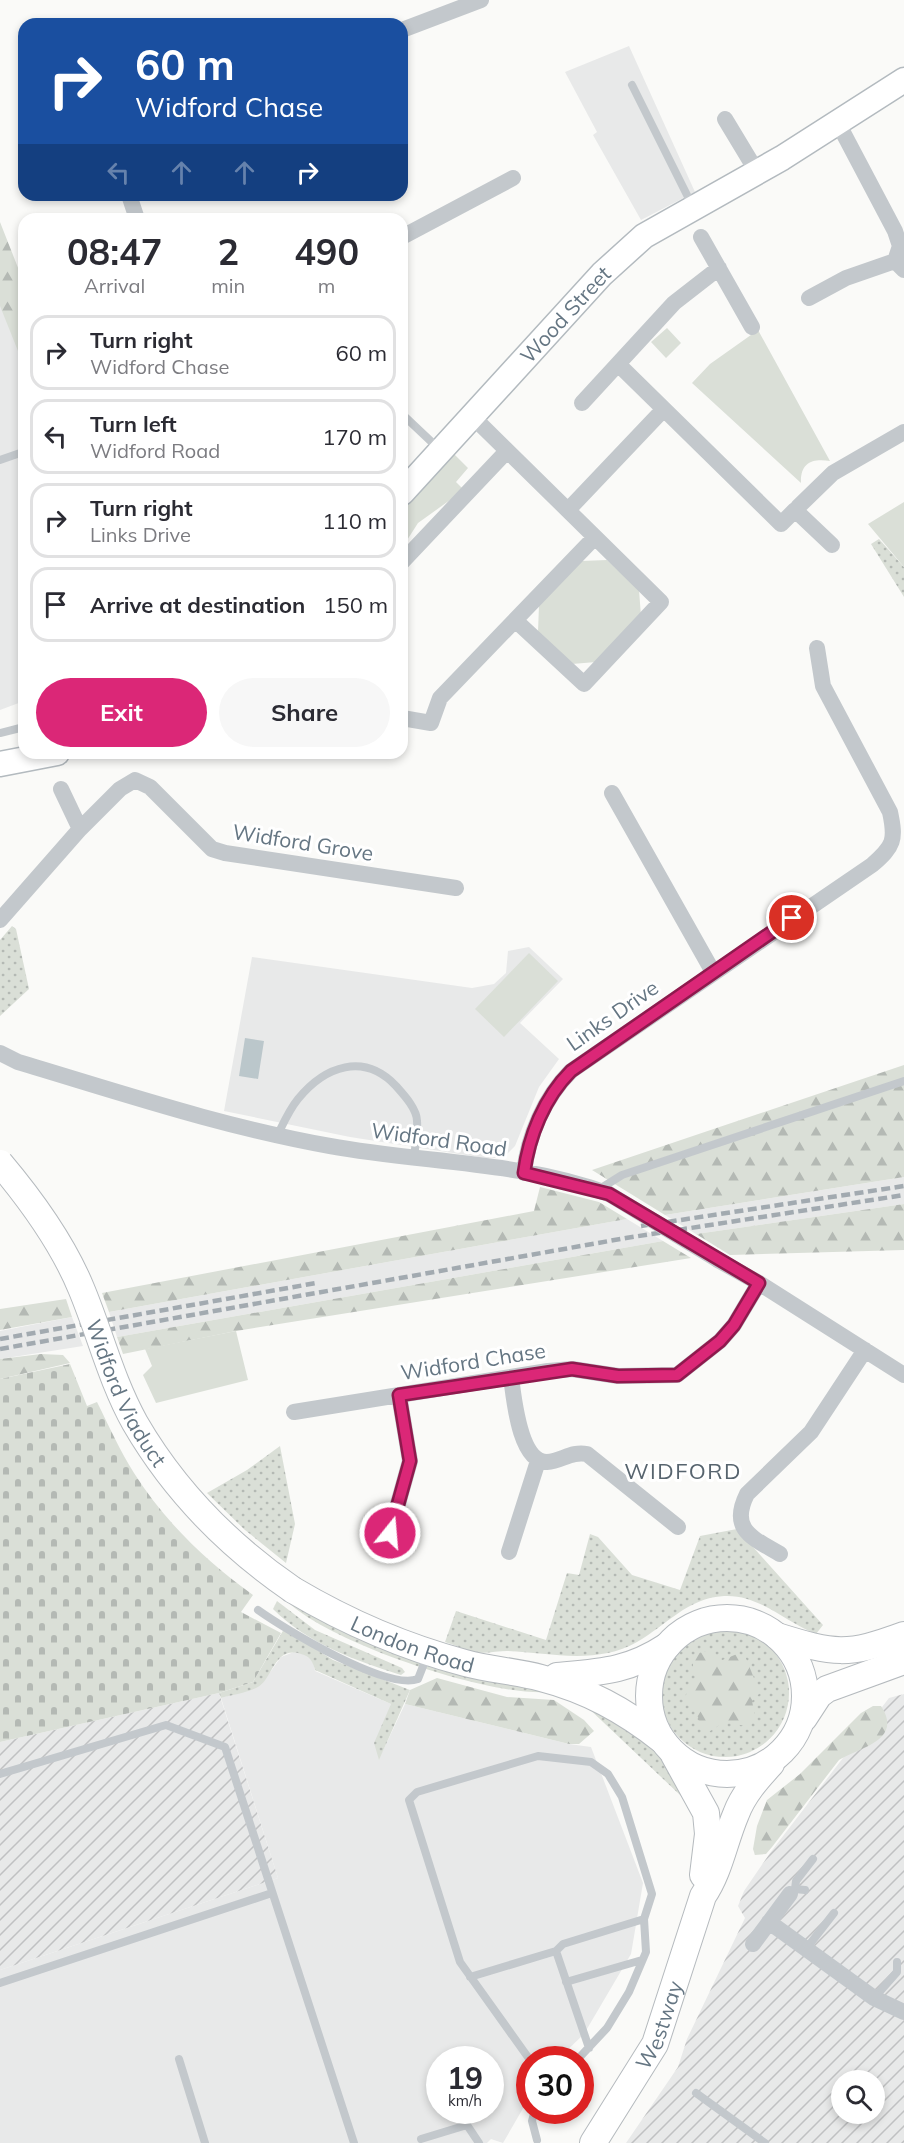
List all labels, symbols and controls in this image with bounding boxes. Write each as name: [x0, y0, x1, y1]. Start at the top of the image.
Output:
text: 60 m: [135, 38, 235, 91]
icon: right: [36, 42, 114, 120]
text: Widford Chase: [135, 90, 323, 124]
icon: left: [102, 156, 135, 189]
icon: ahead: [165, 156, 198, 189]
icon: ahead: [228, 156, 261, 189]
icon: right: [291, 156, 324, 189]
text: 08:47: [67, 229, 162, 274]
text: 2: [217, 229, 239, 274]
text: 490: [294, 229, 359, 274]
street label: Wood Street: [514, 260, 616, 368]
text: Arrival: [84, 273, 145, 298]
text: min: [211, 273, 245, 298]
text: m: [318, 273, 335, 298]
text: Turn right: [90, 326, 193, 354]
icon: right: [39, 336, 72, 369]
text: 60 m: [336, 339, 387, 367]
text: Widford Chase: [90, 354, 229, 379]
text: Turn left: [90, 410, 177, 438]
icon: left: [39, 420, 72, 453]
text: 170 m: [322, 423, 387, 451]
text: Widford Road: [90, 438, 220, 463]
text: Turn right: [90, 494, 193, 522]
icon: right: [39, 504, 72, 537]
text: 110 m: [322, 507, 387, 535]
text: Links Drive: [90, 522, 191, 547]
icon: arrive: [39, 588, 72, 621]
text: Arrive at destination: [90, 591, 305, 619]
text: 150 m: [323, 591, 388, 619]
button: Exit: [36, 678, 207, 747]
button: Share: [219, 678, 390, 747]
street label: Widford Grove: [231, 818, 375, 866]
pin: [766, 892, 817, 943]
icon: arrive: [775, 901, 808, 934]
street label: Links Drive: [561, 974, 663, 1056]
street label: Widford Road: [369, 1117, 509, 1161]
street label: Widford Viaduct: [81, 1316, 172, 1472]
street label: Widford Chase: [399, 1337, 547, 1385]
district label: WIDFORD: [624, 1457, 742, 1485]
position arrow: [358, 1501, 422, 1565]
street label: London Road: [347, 1610, 477, 1678]
street label: Westway: [629, 1977, 688, 2074]
speed limit sign: 30: [516, 2046, 594, 2124]
text: 19: [447, 2059, 483, 2097]
map controls: [831, 2070, 885, 2124]
button: search: [831, 2070, 885, 2124]
text: km/h: [448, 2091, 482, 2110]

